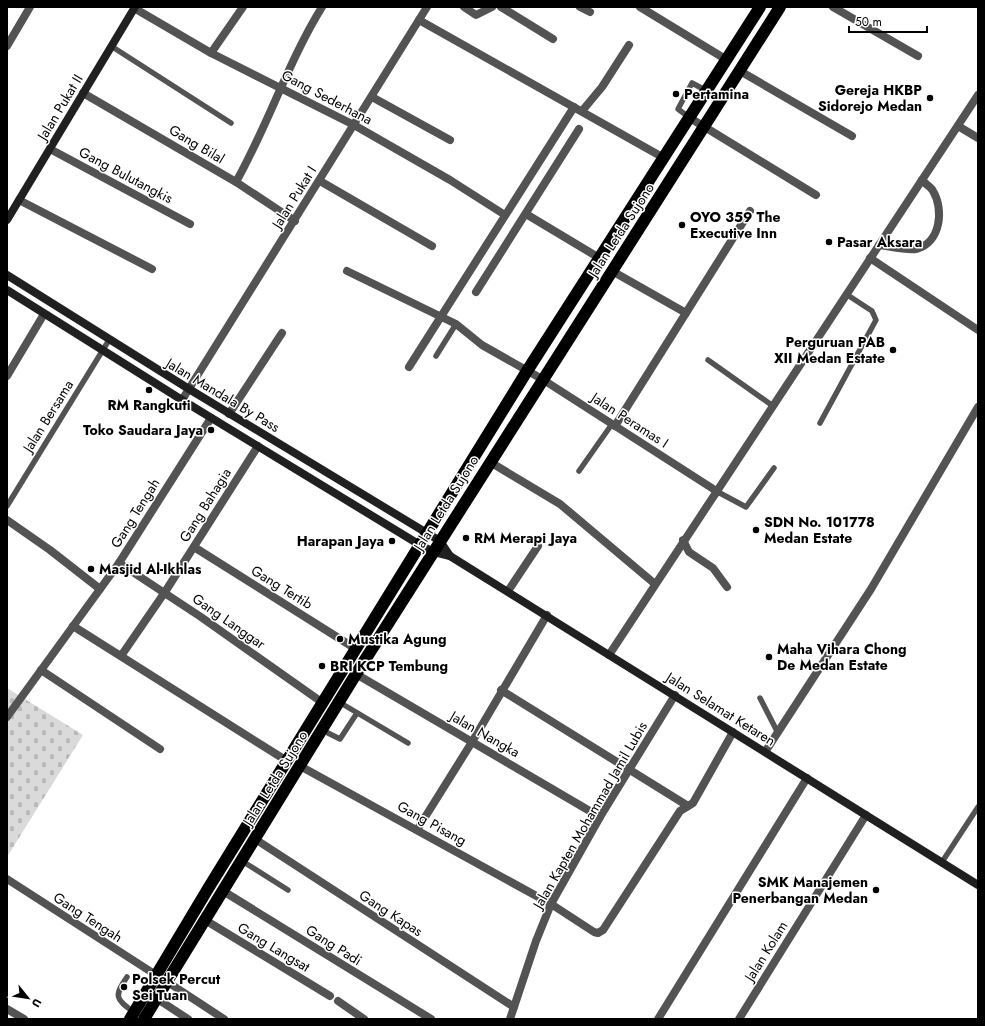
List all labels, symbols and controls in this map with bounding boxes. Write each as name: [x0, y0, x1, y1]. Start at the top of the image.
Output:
scale bar: [849, 8, 927, 34]
text: 50 m: [855, 13, 882, 31]
street label: Gang Sederhana: [278, 65, 376, 129]
street label: Jalan Pukat II: [31, 70, 88, 145]
place label: Gereja HKBP Sidorejo Medan: [818, 80, 922, 116]
place label: Pertamina: [684, 84, 749, 104]
marker: Pertamina: [671, 89, 681, 99]
marker: Gereja HKBP Sidorejo Medan: [925, 93, 935, 103]
street label: Gang Bilal: [165, 120, 229, 168]
street label: Gang Bulutangkis: [76, 142, 177, 208]
street label: Jalan Pukat I: [266, 162, 321, 234]
street label: Jalan Letda Sujono: [582, 179, 659, 283]
place label: OYO 359 The Executive Inn: [690, 207, 780, 243]
marker: OYO 359 The Executive Inn: [677, 220, 687, 230]
place label: Pasar Aksara: [837, 232, 922, 252]
marker: Pasar Aksara: [824, 237, 834, 247]
place label: Perguruan PAB XII Medan Estate: [774, 332, 885, 368]
marker: Perguruan PAB XII Medan Estate: [888, 345, 898, 355]
street label: Jalan Mandala By Pass: [161, 352, 284, 437]
street label: Jalan Bersama: [17, 376, 78, 458]
marker: RM Rangkuti: [144, 385, 154, 395]
street label: Jalan Peramas I: [586, 386, 673, 452]
place label: RM Rangkuti: [107, 395, 191, 415]
place label: Toko Saudara Jaya: [83, 420, 203, 440]
marker: Toko Saudara Jaya: [206, 425, 216, 435]
street label: Jalan Letda Sujono: [408, 451, 483, 556]
street label: Gang Bahagia: [174, 464, 236, 546]
street label: Gang Tengah: [106, 474, 164, 552]
place label: SDN No. 101778 Medan Estate: [764, 512, 875, 548]
marker: SDN No. 101778 Medan Estate: [751, 525, 761, 535]
place label: RM Merapi Jaya: [474, 528, 577, 548]
place label: Harapan Jaya: [297, 531, 384, 551]
marker: RM Merapi Jaya: [461, 533, 471, 543]
marker: Harapan Jaya: [387, 536, 397, 546]
place label: Masjid Al-Ikhlas: [99, 559, 202, 579]
street label: Gang Tertib: [247, 560, 317, 614]
marker: Masjid Al-Ikhlas: [86, 564, 96, 574]
street label: Gang Langgar: [188, 588, 270, 654]
place label: Mustika Agung: [348, 629, 447, 649]
marker: Mustika Agung: [335, 634, 345, 644]
place label: Maha Vihara Chong De Medan Estate: [777, 639, 907, 675]
marker: Maha Vihara Chong De Medan Estate: [764, 652, 774, 662]
place label: BRI KCP Tembung: [330, 656, 448, 676]
marker: BRI KCP Tembung: [317, 661, 327, 671]
street label: Jalan Selamat Ketaren: [661, 666, 780, 751]
street label: Jalan Nangka: [445, 705, 524, 762]
street label: Jalan Kapten Mohammad Jamil Lubis: [527, 718, 652, 914]
street label: Jalan Letda Sujono: [237, 726, 312, 831]
street label: Gang Pisang: [394, 796, 470, 850]
place label: SMK Manajemen Penerbangan Medan: [733, 872, 868, 908]
street label: Gang Kapas: [355, 885, 427, 941]
marker: SMK Manajemen Penerbangan Medan: [871, 885, 881, 895]
street label: Gang Tengah: [49, 887, 127, 947]
street label: Jalan Kolam: [739, 917, 792, 987]
street label: Gang Langsat: [234, 918, 315, 977]
street label: Gang Padi: [302, 920, 366, 970]
place label: Polsek Percut Sei Tuan: [132, 969, 221, 1005]
north arrow: [8, 978, 48, 1018]
marker: Polsek Percut Sei Tuan: [119, 982, 129, 992]
text: U: [28, 996, 46, 1010]

